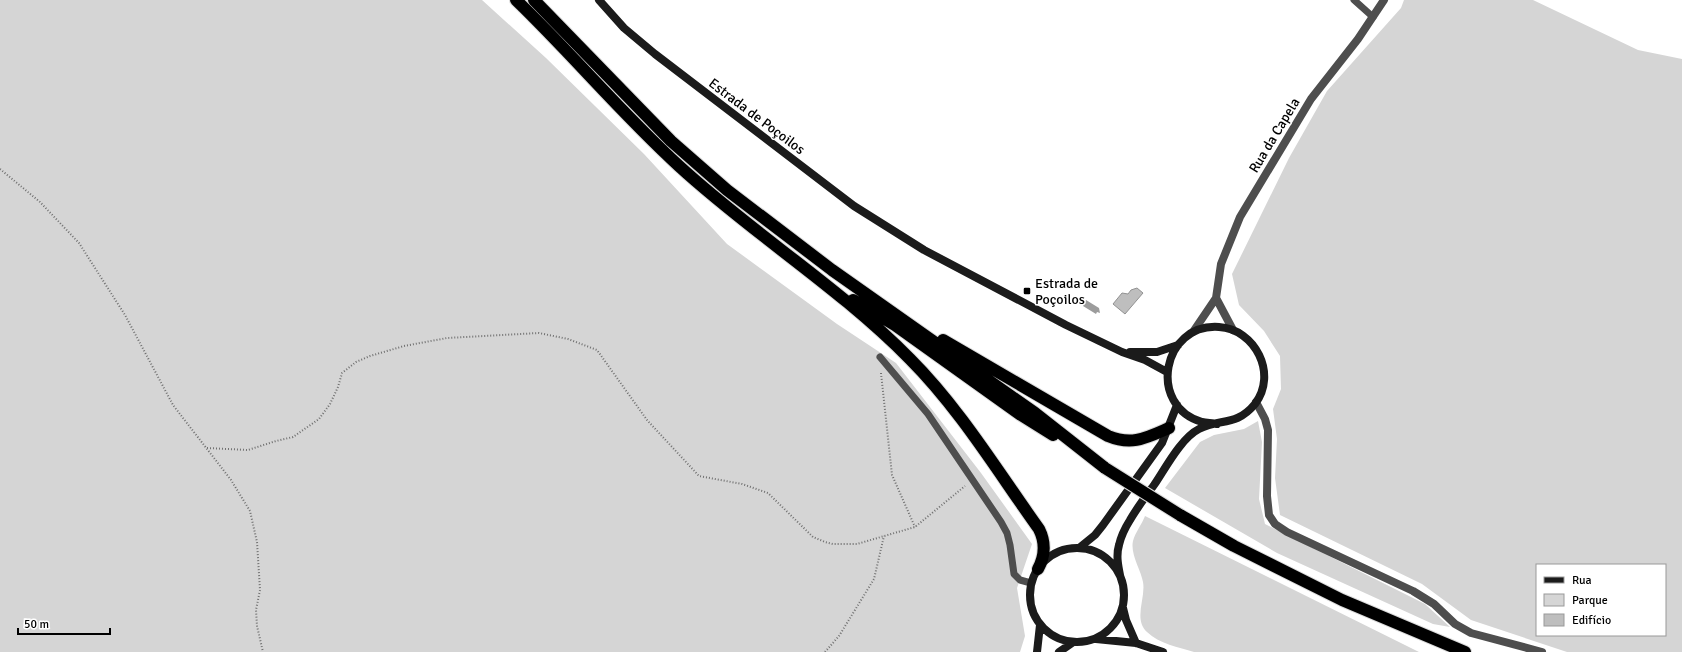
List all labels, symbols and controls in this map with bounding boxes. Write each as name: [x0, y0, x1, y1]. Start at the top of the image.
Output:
street label: Estrada de Poçoilos: [705, 75, 808, 158]
street label: Rua da Capela: [1245, 95, 1304, 176]
place label: Estrada de Poçoilos: [1035, 275, 1098, 308]
marker: Estrada de Poçoilos: [1022, 286, 1032, 296]
legend: [1536, 564, 1666, 636]
text: Rua: [1572, 573, 1592, 588]
text: Parque: [1572, 593, 1608, 608]
scale bar: [18, 610, 110, 636]
text: Edifício: [1572, 613, 1611, 628]
text: 50 m: [24, 617, 49, 632]

